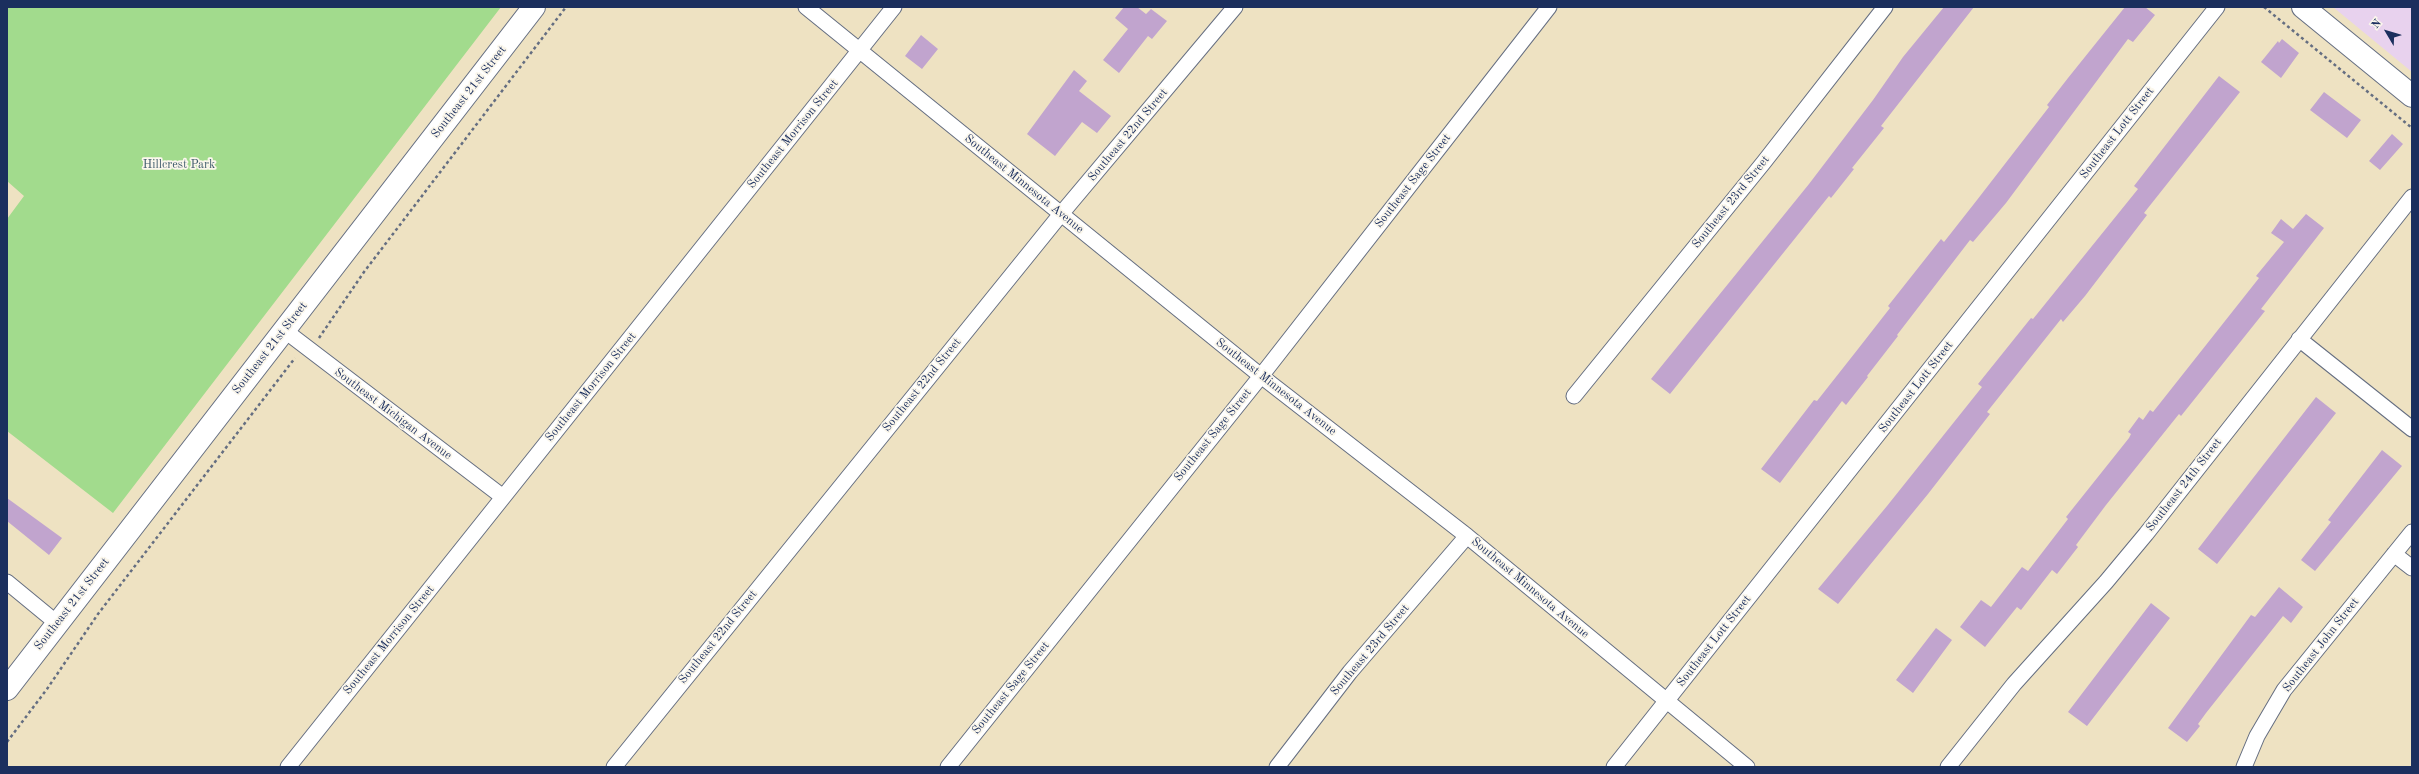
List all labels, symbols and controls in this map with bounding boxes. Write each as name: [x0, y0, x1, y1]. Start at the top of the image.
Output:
north arrow: [2367, 12, 2407, 52]
text: N: [2370, 18, 2384, 31]
street label: Southeast 21st Street: [428, 43, 510, 141]
street label: Southeast Morrison Street: [744, 76, 842, 192]
street label: Southeast Lott Street: [2077, 84, 2157, 182]
street label: Southeast 22nd Street: [1085, 86, 1171, 184]
street label: Southeast Minnesota Avenue: [961, 131, 1087, 237]
street label: Southeast Sage Street: [1372, 131, 1454, 231]
street label: Southeast 23rd Street: [1689, 153, 1773, 251]
park label: Hillcrest Park: [143, 158, 215, 172]
street label: Southeast 21st Street: [229, 299, 311, 397]
street label: Southeast Morrison Street: [542, 329, 640, 445]
street label: Southeast 22nd Street: [880, 335, 964, 435]
street label: Southeast Minnesota Avenue: [1213, 335, 1339, 439]
street label: Southeast Lott Street: [1876, 338, 1956, 436]
street label: Southeast Michigan Avenue: [331, 365, 455, 463]
street label: Southeast Sage Street: [1171, 386, 1255, 484]
street label: Southeast 24th Street: [2143, 435, 2225, 535]
street label: Southeast Minnesota Avenue: [1468, 535, 1592, 641]
street label: Southeast 21st Street: [31, 555, 113, 653]
street label: Southeast Morrison Street: [340, 582, 438, 698]
street label: Southeast 22nd Street: [676, 587, 760, 687]
street label: Southeast Lott Street: [1674, 592, 1754, 690]
street label: Southeast John Street: [2280, 595, 2362, 695]
street label: Southeast 23rd Street: [1328, 601, 1412, 699]
street label: Southeast Sage Street: [969, 639, 1053, 737]

